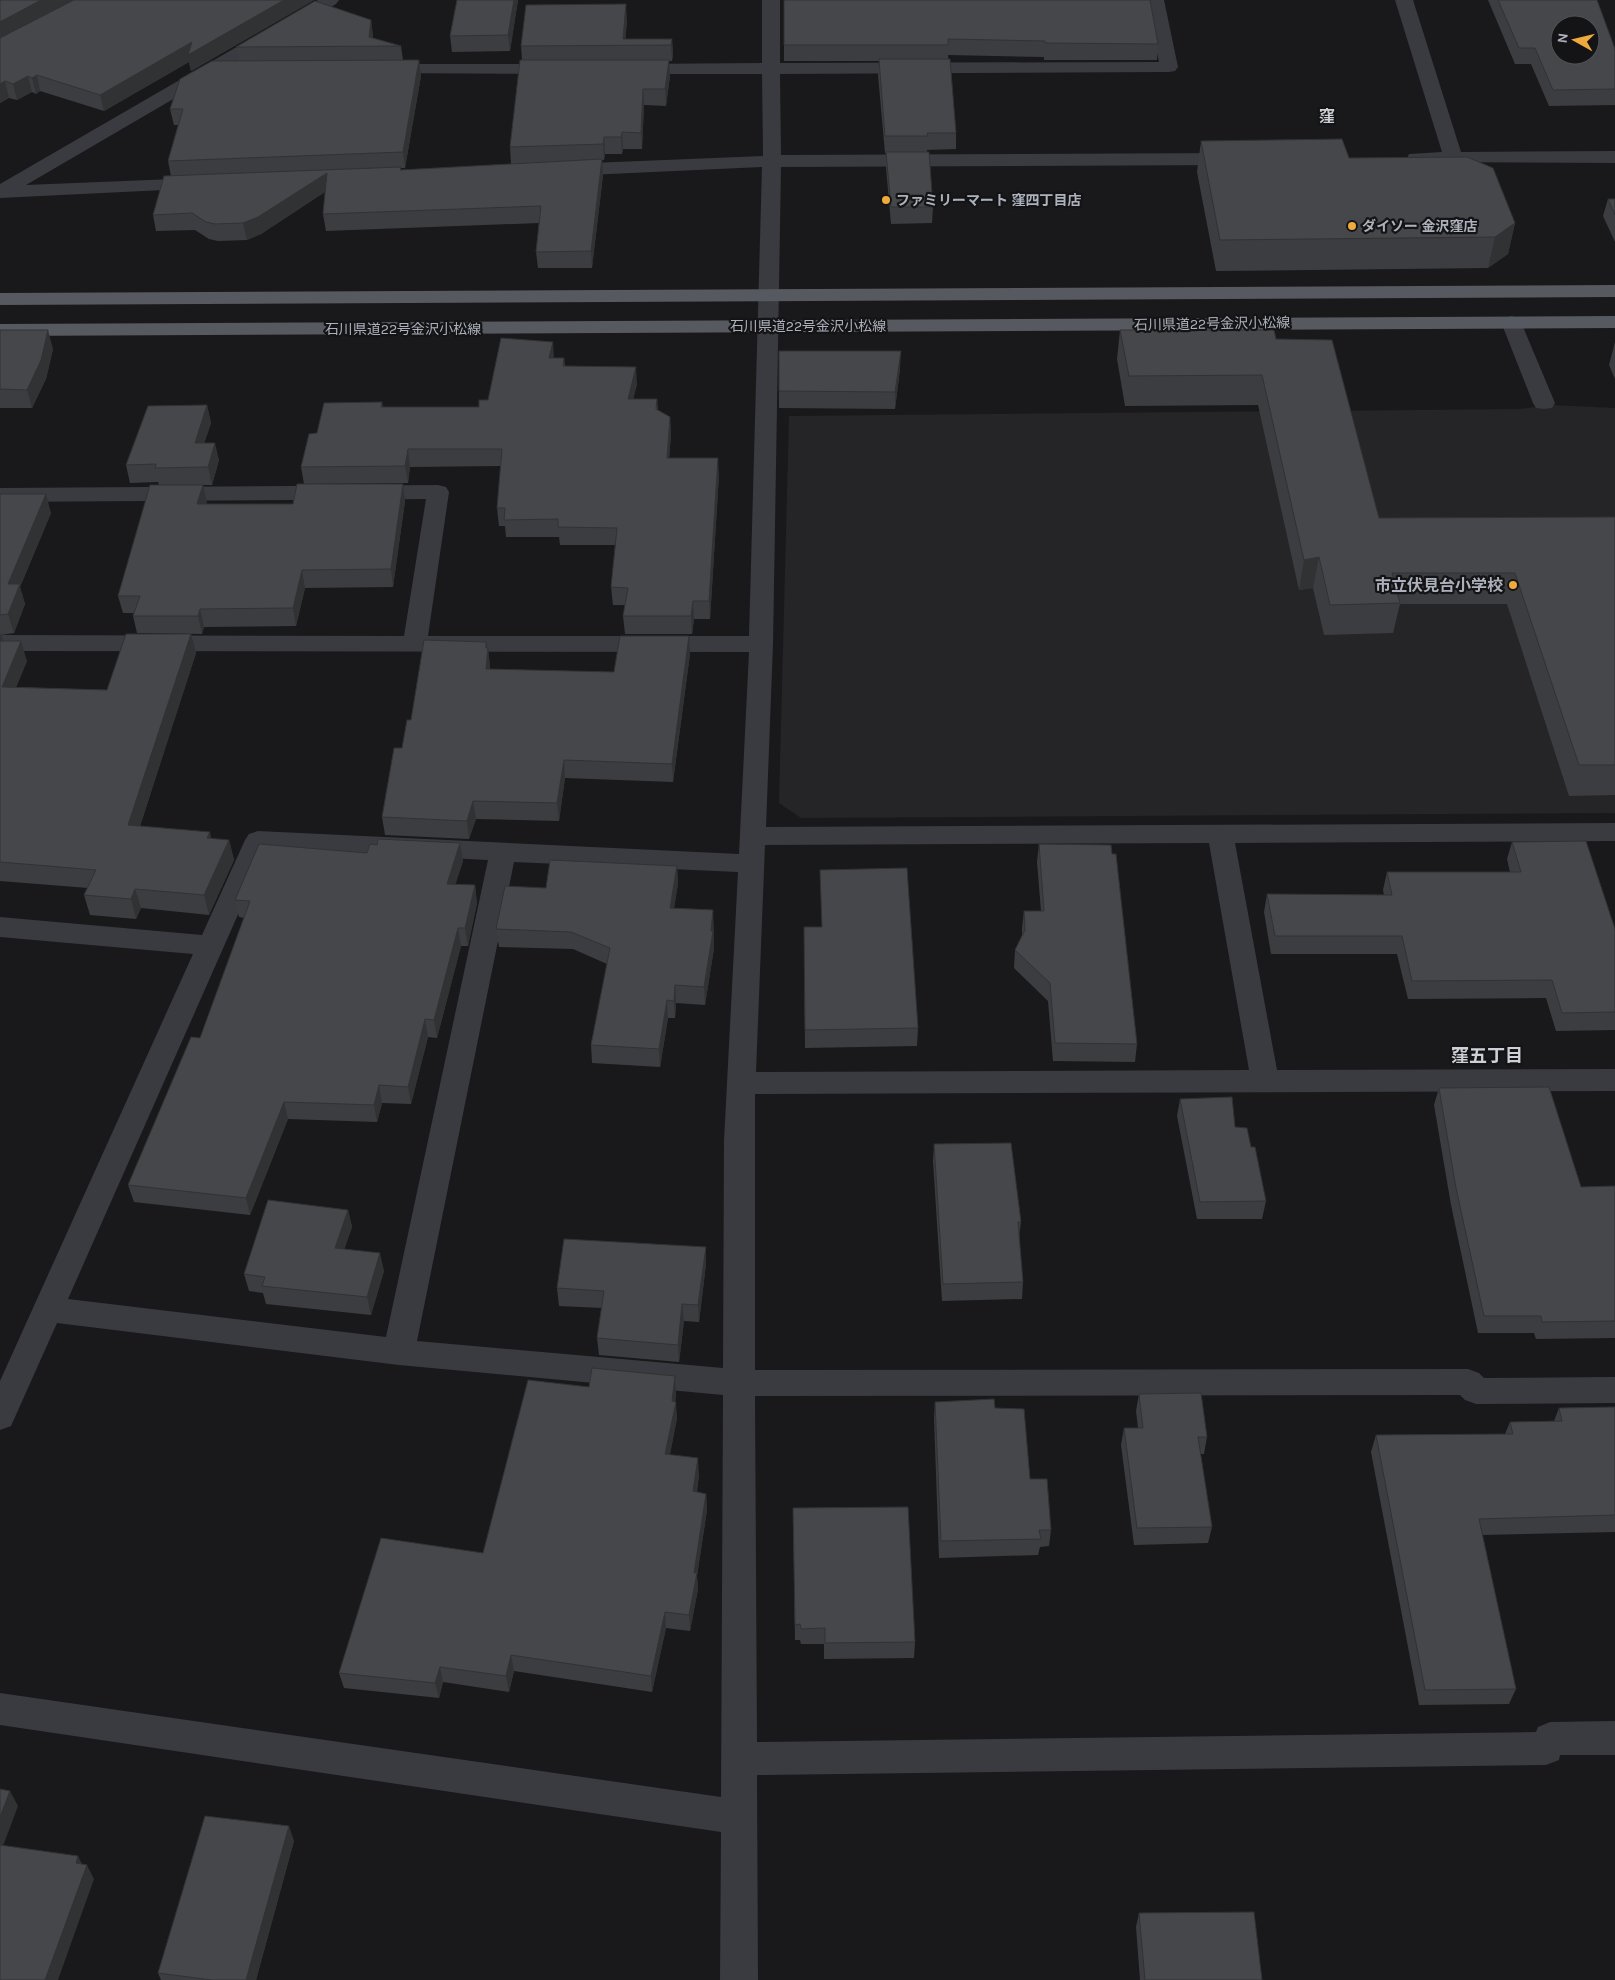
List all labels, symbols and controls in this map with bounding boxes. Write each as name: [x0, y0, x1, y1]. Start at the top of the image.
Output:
north arrow: [1550, 15, 1600, 65]
text: N: [1554, 32, 1572, 44]
district label: 窪: [1319, 107, 1335, 126]
place label: ファミリーマート 窪四丁目店: [896, 192, 1082, 209]
marker: ファミリーマート 窪四丁目店: [880, 194, 892, 206]
place label: ダイソー 金沢窪店: [1362, 218, 1478, 235]
marker: ダイソー 金沢窪店: [1346, 220, 1358, 232]
street label: 石川県道22号金沢小松線: [1134, 314, 1290, 334]
street label: 石川県道22号金沢小松線: [730, 318, 886, 335]
street label: 石川県道22号金沢小松線: [325, 321, 481, 338]
place label: 市立伏見台小学校: [1375, 576, 1503, 595]
marker: 市立伏見台小学校: [1507, 579, 1519, 591]
district label: 窪五丁目: [1451, 1045, 1523, 1067]

